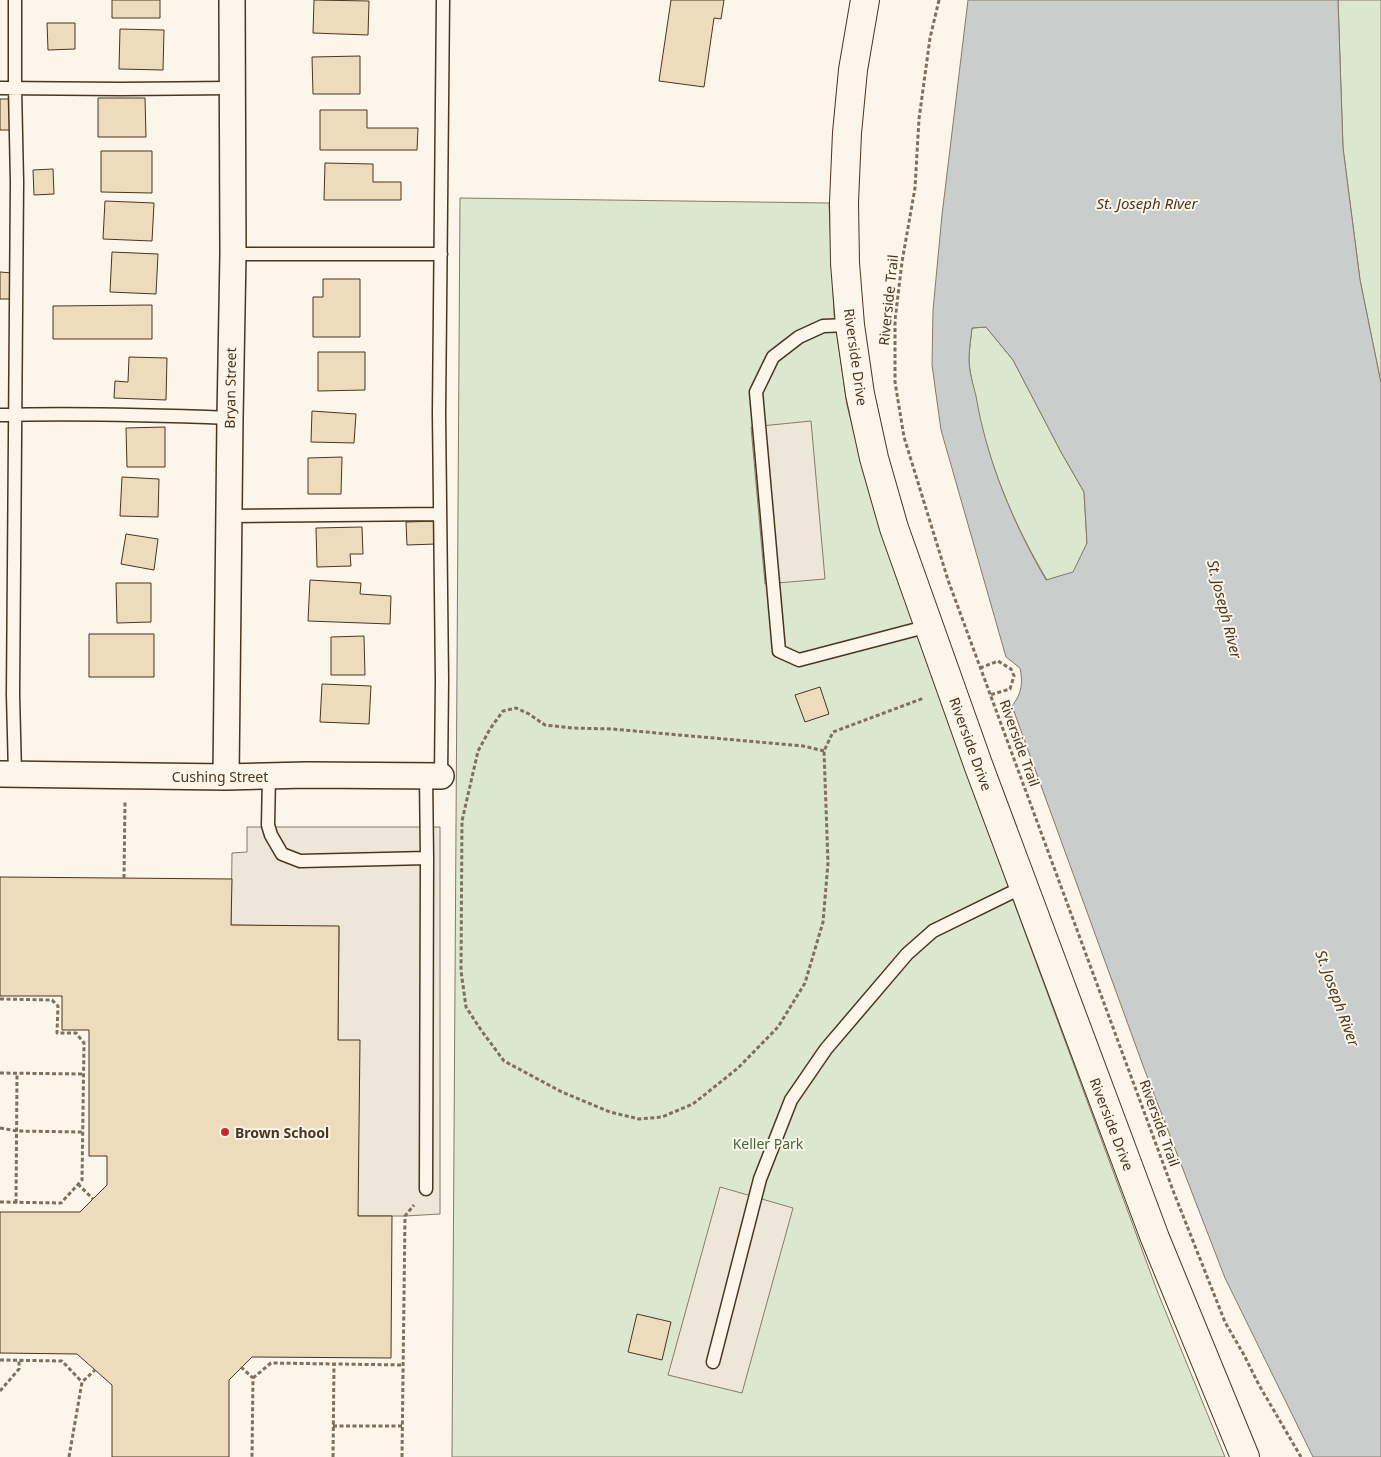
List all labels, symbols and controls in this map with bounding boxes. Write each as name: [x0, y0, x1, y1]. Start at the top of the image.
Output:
water label: St. Joseph River: [1097, 193, 1199, 213]
street label: Riverside Trail: [874, 254, 902, 346]
street label: Riverside Drive: [840, 307, 872, 407]
street label: Bryan Street: [220, 347, 240, 429]
water label: St. Joseph River: [1203, 558, 1247, 661]
street label: Riverside Drive: [945, 695, 997, 793]
street label: Riverside Trail: [995, 697, 1045, 789]
street label: Cushing Street: [172, 767, 268, 786]
water label: St. Joseph River: [1311, 947, 1365, 1050]
street label: Riverside Drive: [1086, 1075, 1139, 1173]
street label: Riverside Trail: [1135, 1077, 1185, 1169]
place label: Brown School: [235, 1123, 329, 1142]
marker: Brown School: [219, 1126, 231, 1138]
park label: Keller Park: [733, 1134, 804, 1153]

